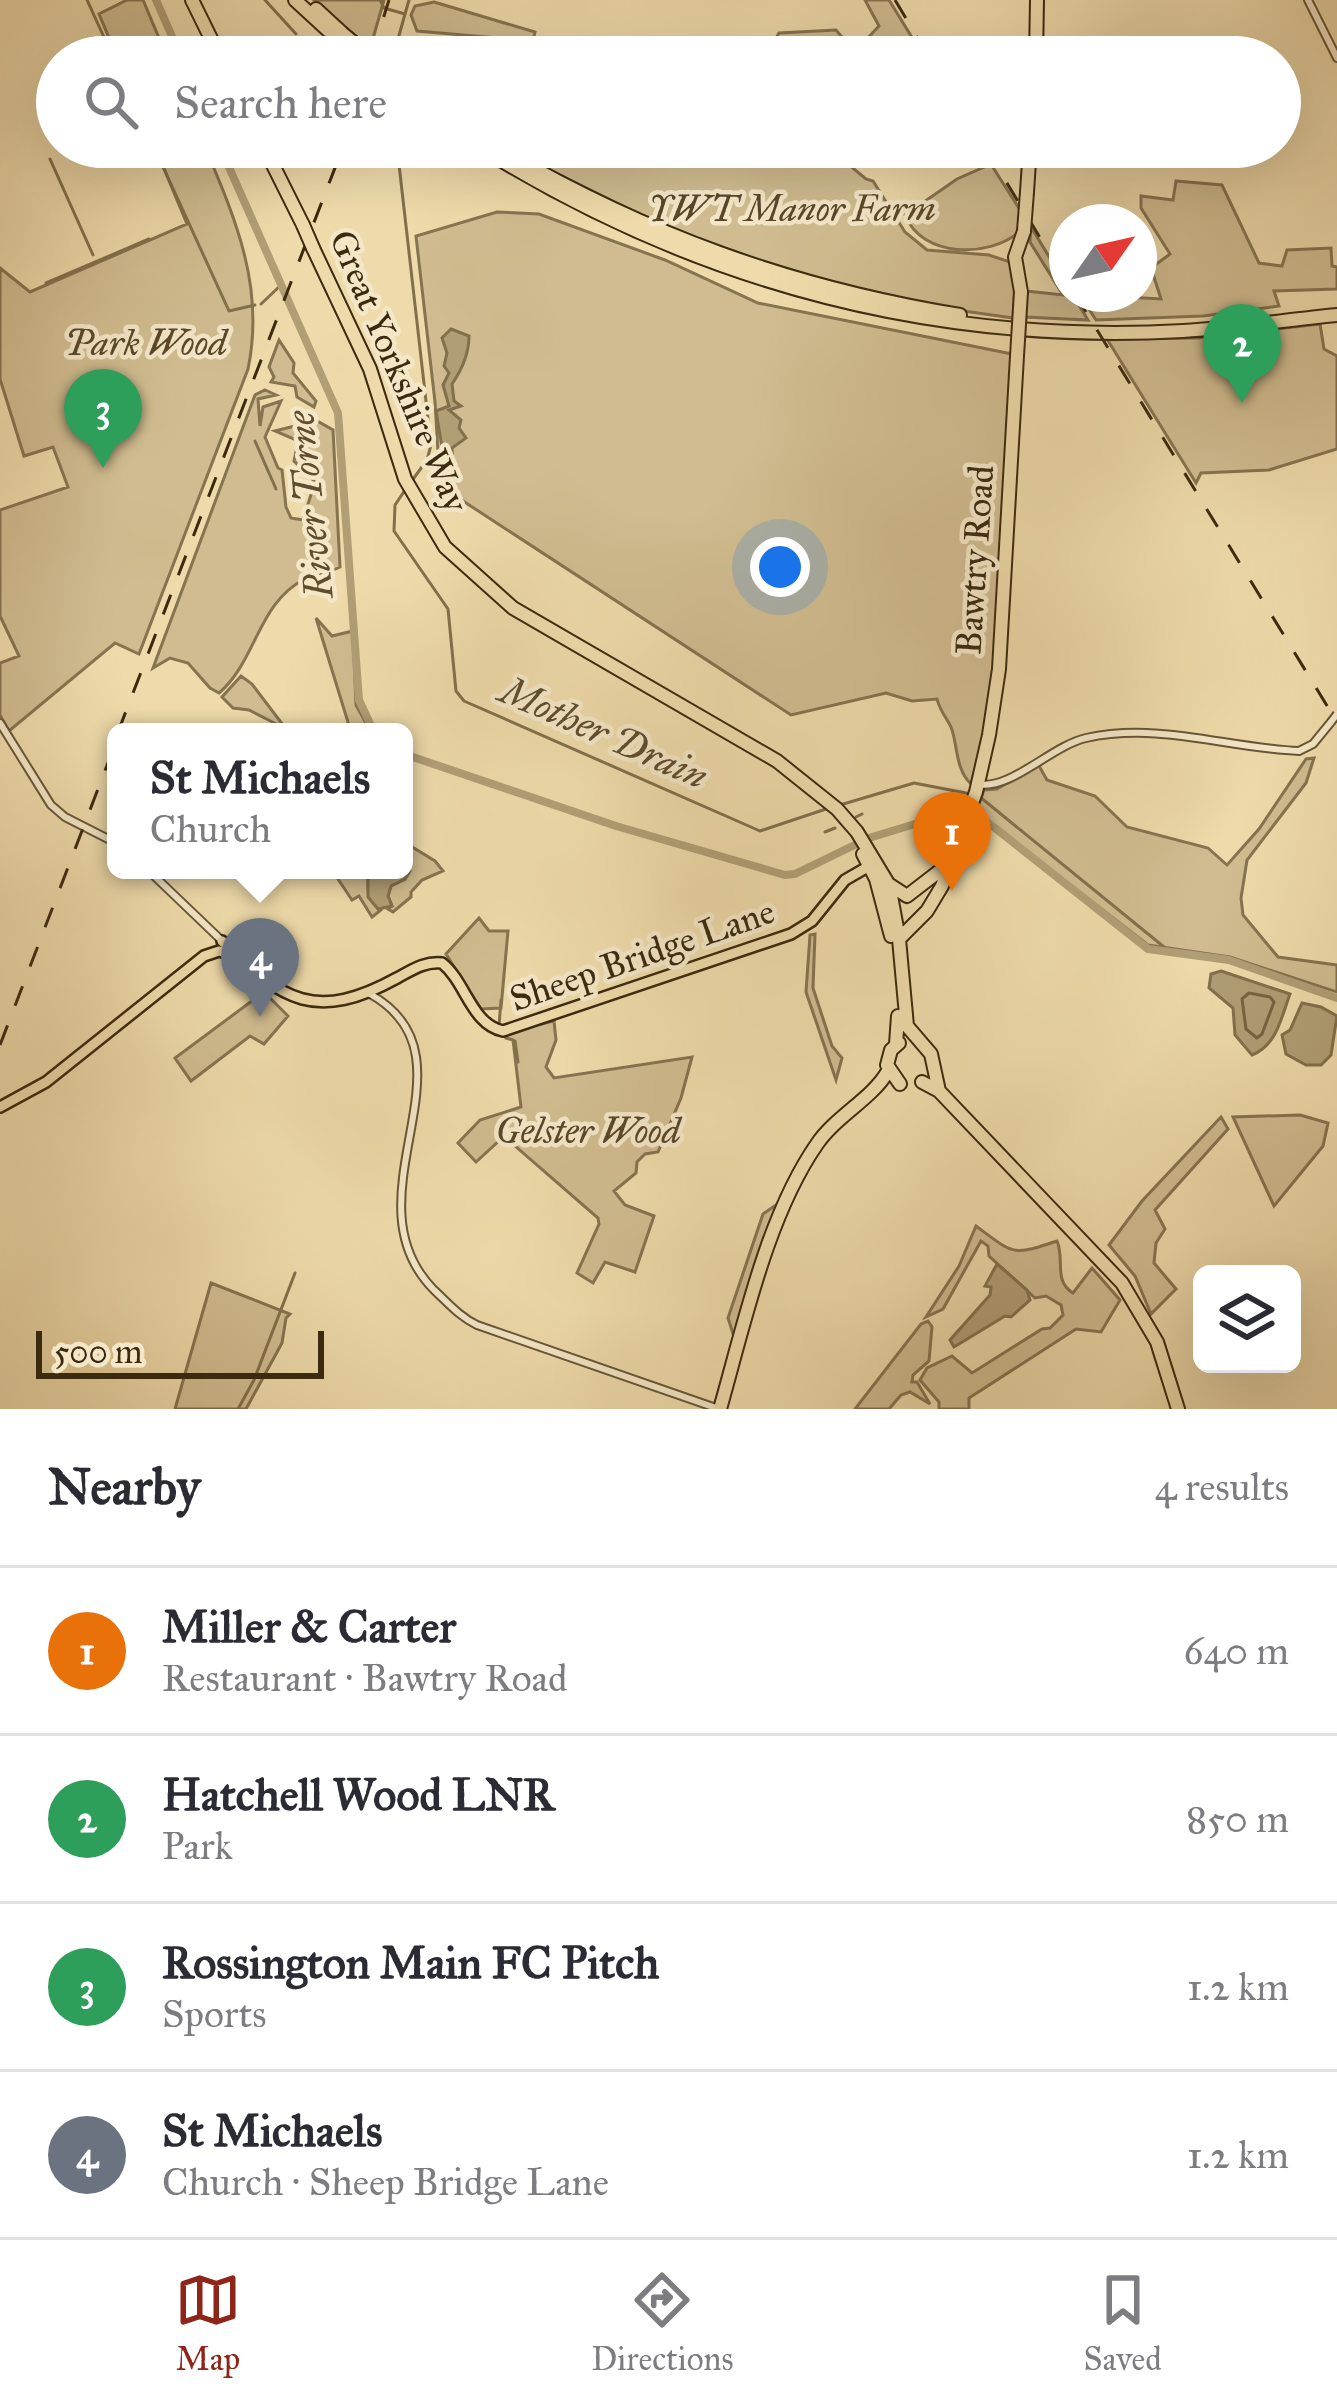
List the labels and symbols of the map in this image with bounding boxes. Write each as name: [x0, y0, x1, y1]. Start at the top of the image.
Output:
park label: YWT Manor Farm: [648, 187, 936, 231]
north arrow: [1049, 204, 1157, 312]
street label: Great Yorkshire Way: [320, 223, 479, 520]
pin: 2: [1203, 304, 1281, 403]
park label: Park Wood: [65, 321, 229, 365]
pin: 3: [64, 369, 142, 468]
water label: River Torne: [276, 407, 344, 603]
street label: Bawtry Road: [946, 464, 1004, 656]
your location: [750, 537, 810, 597]
water label: Mother Drain: [489, 664, 715, 800]
pin: 1: [913, 792, 991, 891]
street label: Sheep Bridge Lane: [504, 889, 780, 1021]
pin: 4: [221, 918, 299, 1017]
park label: Gelster Wood: [496, 1109, 683, 1153]
scale bar: [36, 1325, 324, 1378]

